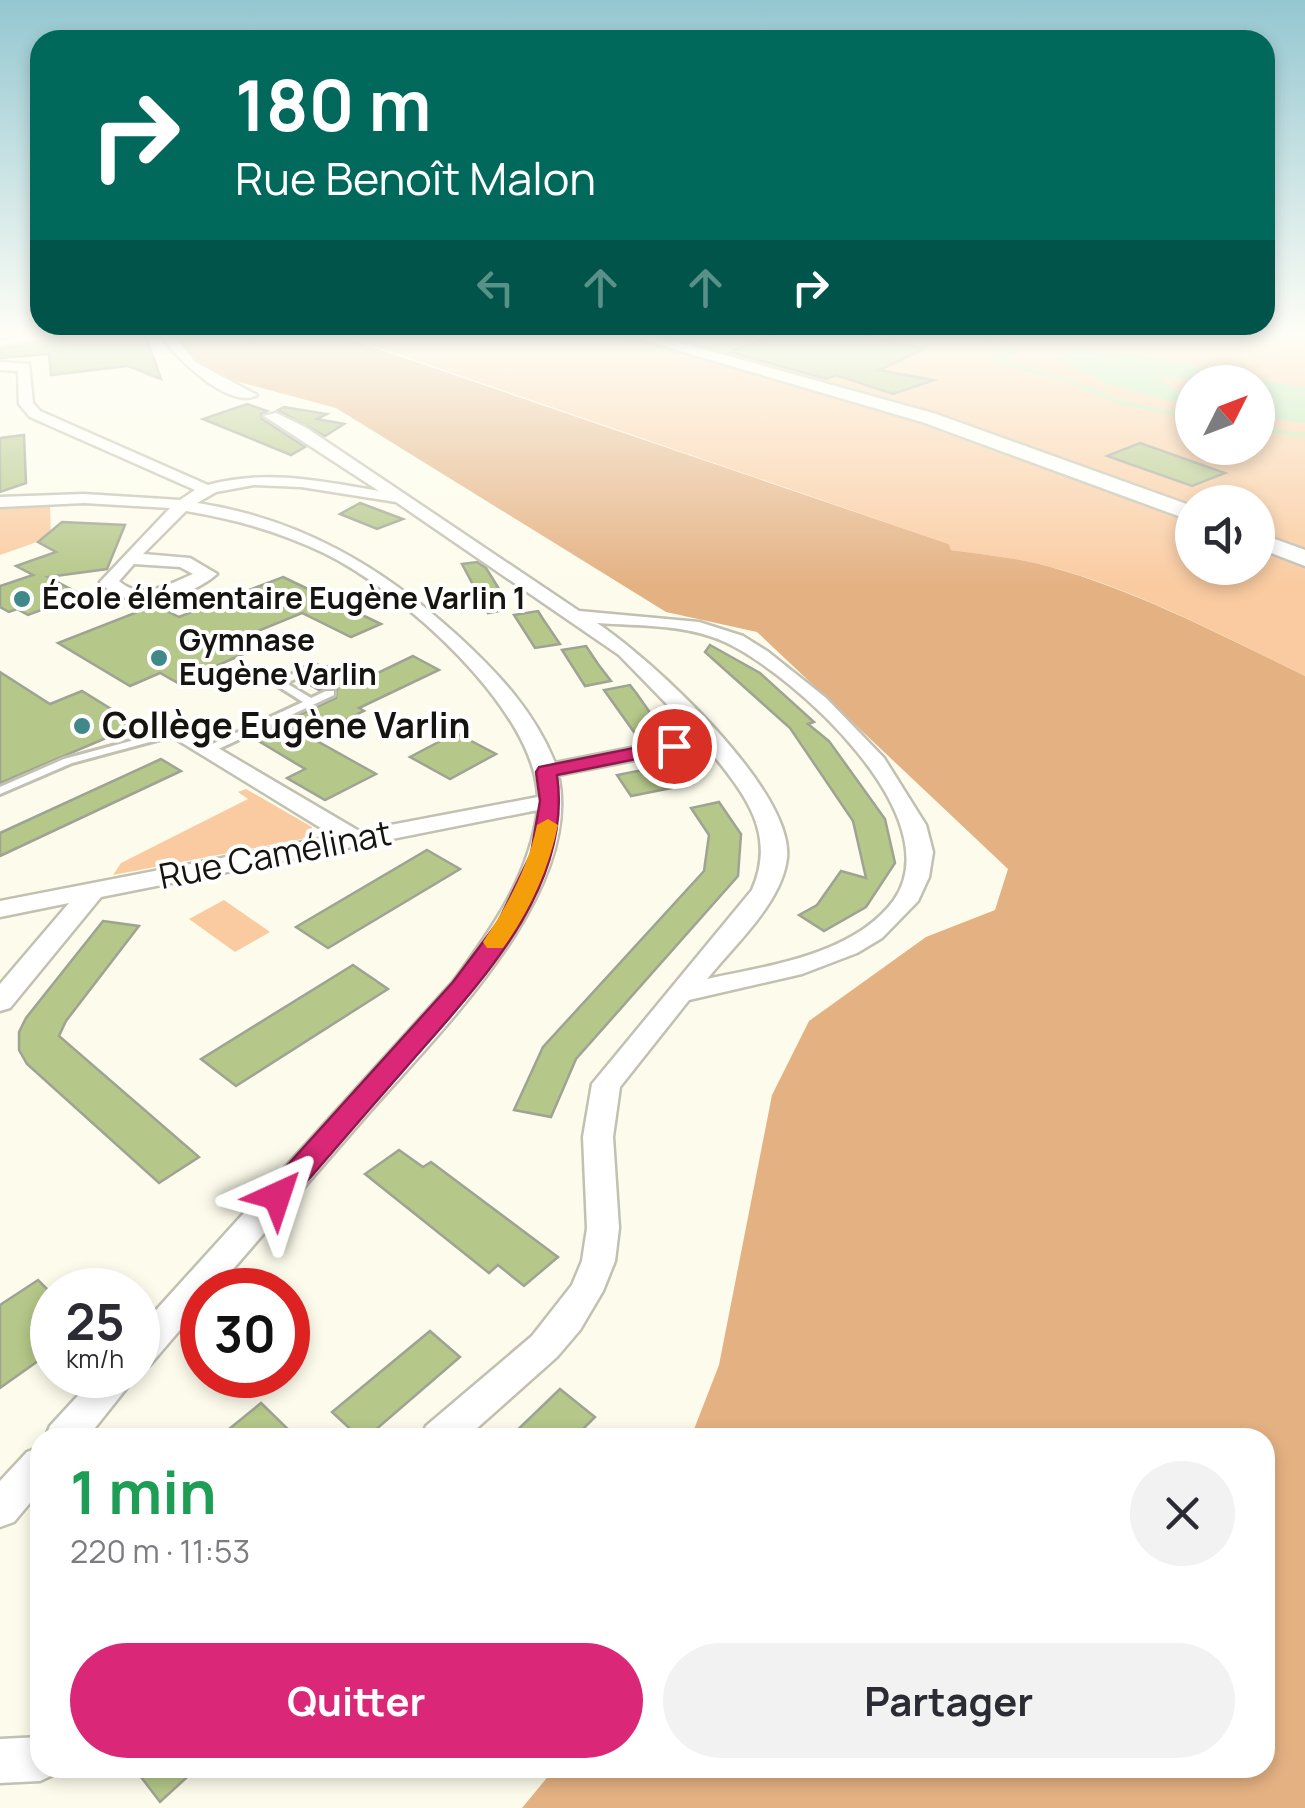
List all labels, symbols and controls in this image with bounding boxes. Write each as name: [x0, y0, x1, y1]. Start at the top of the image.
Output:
text: 180 m: [235, 56, 432, 152]
icon: right: [70, 70, 200, 200]
text: Rue Benoît Malon: [235, 147, 596, 209]
icon: left: [468, 260, 523, 315]
icon: ahead: [573, 260, 628, 315]
icon: ahead: [678, 260, 733, 315]
icon: right: [783, 260, 838, 315]
north arrow: [1175, 365, 1275, 465]
map controls: [1175, 365, 1275, 585]
button: sound: [1175, 485, 1275, 585]
place label: École élémentaire Eugène Varlin 1: [42, 577, 526, 618]
marker: École élémentaire Eugène Varlin 1: [11, 588, 33, 610]
place label: Gymnase Eugène Varlin: [179, 619, 377, 694]
marker: Gymnase Eugène Varlin: [148, 647, 170, 669]
place label: Collège Eugène Varlin: [102, 701, 470, 749]
pin: [632, 704, 717, 789]
marker: Collège Eugène Varlin: [71, 715, 93, 737]
icon: arrive: [647, 719, 702, 774]
street label: Rue Camélinat: [155, 808, 395, 900]
position arrow: [225, 1144, 329, 1248]
speed limit sign: 30: [180, 1268, 310, 1398]
text: 25: [65, 1287, 125, 1355]
text: km/h: [66, 1341, 124, 1376]
text: 1 min: [70, 1450, 217, 1532]
button: close: [1130, 1461, 1235, 1566]
text: 220 m · 11:53: [70, 1529, 250, 1573]
button: Quitter: [70, 1643, 643, 1758]
button: Partager: [663, 1643, 1235, 1758]

